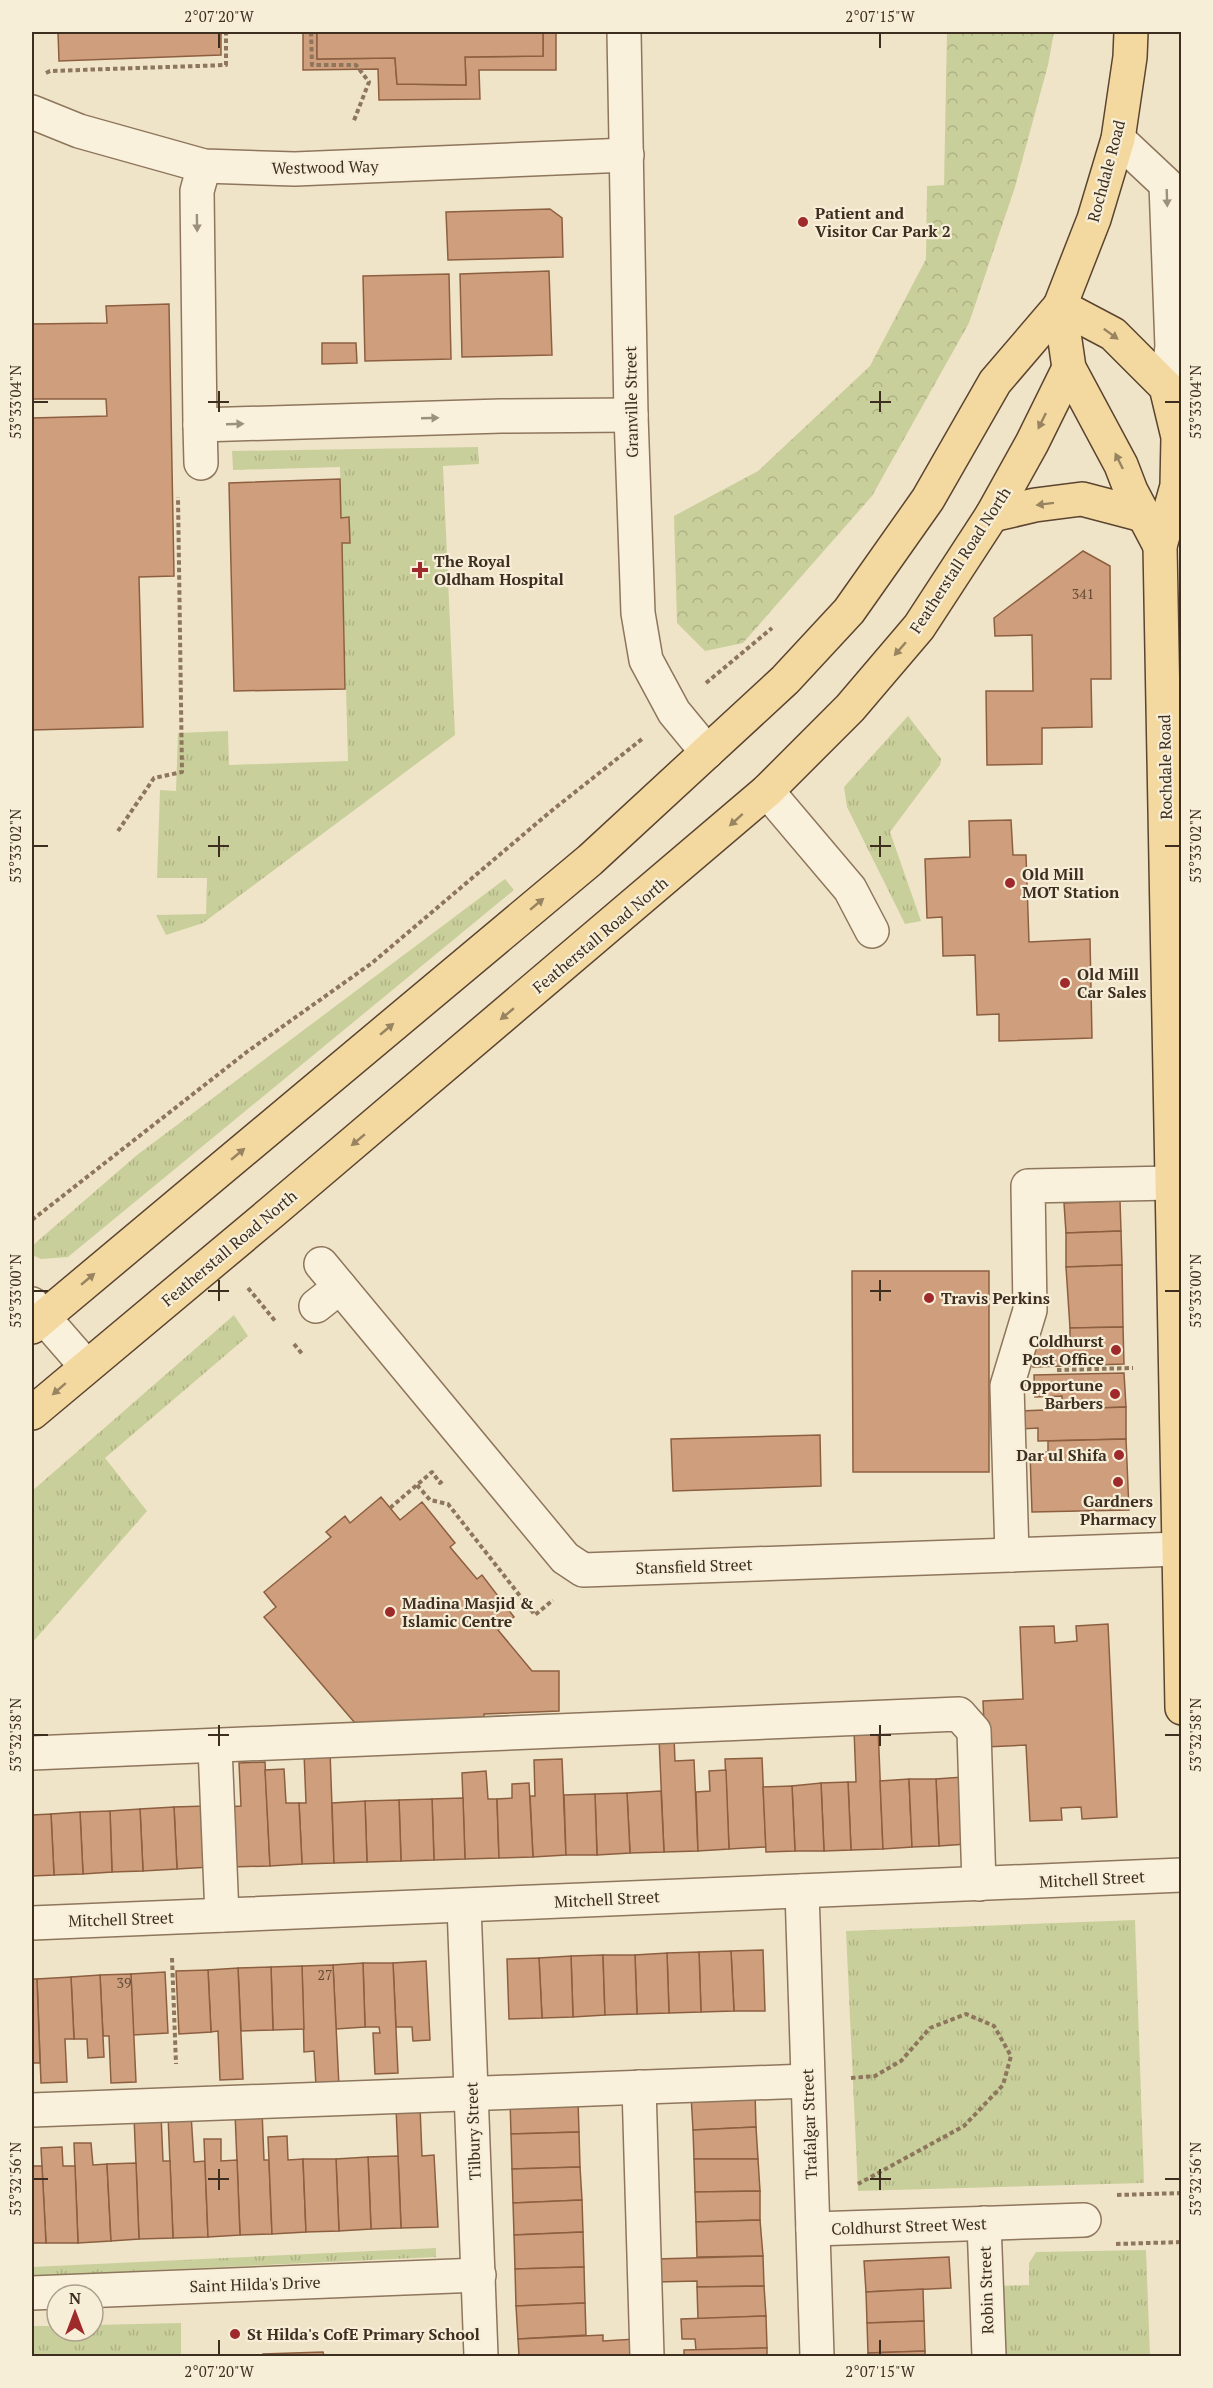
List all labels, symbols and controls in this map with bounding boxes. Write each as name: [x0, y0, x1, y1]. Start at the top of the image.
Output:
text: 2°07'20"W: [184, 6, 255, 26]
text: 2°07'15"W: [845, 6, 916, 26]
street label: Rochdale Road: [1082, 117, 1130, 225]
street label: Westwood Way: [271, 155, 379, 179]
one-way arrow: [1162, 188, 1171, 207]
place label: Patient and Visitor Car Park 2: [815, 202, 951, 242]
one-way arrow: [192, 214, 202, 233]
marker: Patient and Visitor Car Park 2: [796, 215, 810, 229]
one-way arrow: [1103, 328, 1119, 340]
street label: Granville Street: [619, 346, 643, 458]
text: 53°33'04"N: [5, 365, 25, 439]
text: 53°33'04"N: [1185, 365, 1205, 439]
one-way arrow: [1038, 412, 1047, 429]
one-way arrow: [420, 414, 439, 423]
one-way arrow: [225, 419, 244, 429]
one-way arrow: [1114, 453, 1123, 470]
street label: Featherstall Road North: [904, 482, 1016, 637]
one-way arrow: [1035, 499, 1054, 509]
place label: The Royal Oldham Hospital: [434, 550, 564, 590]
marker: The Royal Oldham Hospital: [411, 561, 429, 579]
house number: 341: [1072, 584, 1094, 603]
one-way arrow: [894, 642, 907, 657]
street label: Rochdale Road: [1153, 714, 1177, 820]
text: 53°33'02"N: [5, 809, 25, 883]
text: 53°33'02"N: [1185, 809, 1205, 883]
one-way arrow: [729, 813, 744, 826]
place label: Old Mill MOT Station: [1022, 863, 1120, 903]
street label: Featherstall Road North: [528, 871, 673, 998]
marker: Old Mill MOT Station: [1003, 876, 1017, 890]
one-way arrow: [529, 898, 545, 911]
place label: Old Mill Car Sales: [1077, 963, 1147, 1003]
marker: Old Mill Car Sales: [1058, 976, 1072, 990]
one-way arrow: [499, 1007, 515, 1020]
one-way arrow: [379, 1023, 395, 1036]
one-way arrow: [350, 1133, 366, 1146]
one-way arrow: [230, 1148, 246, 1161]
street label: Featherstall Road North: [157, 1184, 302, 1311]
text: 53°33'00"N: [5, 1254, 25, 1328]
text: 53°33'00"N: [1185, 1254, 1205, 1328]
one-way arrow: [80, 1273, 96, 1286]
place label: Travis Perkins: [941, 1287, 1050, 1309]
marker: Travis Perkins: [922, 1291, 936, 1305]
place label: Coldhurst Post Office: [1022, 1330, 1105, 1370]
marker: Coldhurst Post Office: [1109, 1343, 1123, 1357]
place label: Opportune Barbers: [1020, 1374, 1103, 1414]
one-way arrow: [52, 1382, 67, 1395]
marker: Opportune Barbers: [1108, 1387, 1122, 1401]
place label: Dar ul Shifa: [1016, 1444, 1107, 1466]
marker: Dar ul Shifa: [1112, 1448, 1126, 1462]
marker: Gardners Pharmacy: [1111, 1475, 1125, 1489]
place label: Gardners Pharmacy: [1080, 1490, 1157, 1530]
street label: Stansfield Street: [635, 1553, 753, 1579]
place label: Madina Masjid & Islamic Centre: [402, 1592, 534, 1632]
marker: Madina Masjid & Islamic Centre: [383, 1605, 397, 1619]
text: 53°32'58"N: [5, 1698, 25, 1772]
text: 53°32'58"N: [1185, 1698, 1205, 1772]
street label: Mitchell Street: [1039, 1865, 1145, 1893]
street label: Mitchell Street: [554, 1885, 660, 1913]
street label: Mitchell Street: [68, 1906, 174, 1932]
house number: 27: [318, 1965, 332, 1984]
house number: 39: [117, 1973, 131, 1992]
street label: Trafalgar Street: [796, 2068, 822, 2180]
street label: Tilbury Street: [460, 2081, 486, 2181]
text: 53°32'56"N: [5, 2142, 25, 2216]
text: 53°32'56"N: [1185, 2142, 1205, 2216]
street label: Coldhurst Street West: [831, 2212, 987, 2240]
street label: Robin Street: [973, 2245, 999, 2335]
street label: Saint Hilda's Drive: [189, 2271, 321, 2297]
north arrow: [45, 2283, 105, 2343]
text: N: [69, 2287, 81, 2309]
place label: St Hilda's CofE Primary School: [247, 2323, 480, 2345]
marker: St Hilda's CofE Primary School: [228, 2327, 242, 2341]
text: 2°07'20"W: [184, 2361, 255, 2381]
text: 2°07'15"W: [845, 2361, 916, 2381]

